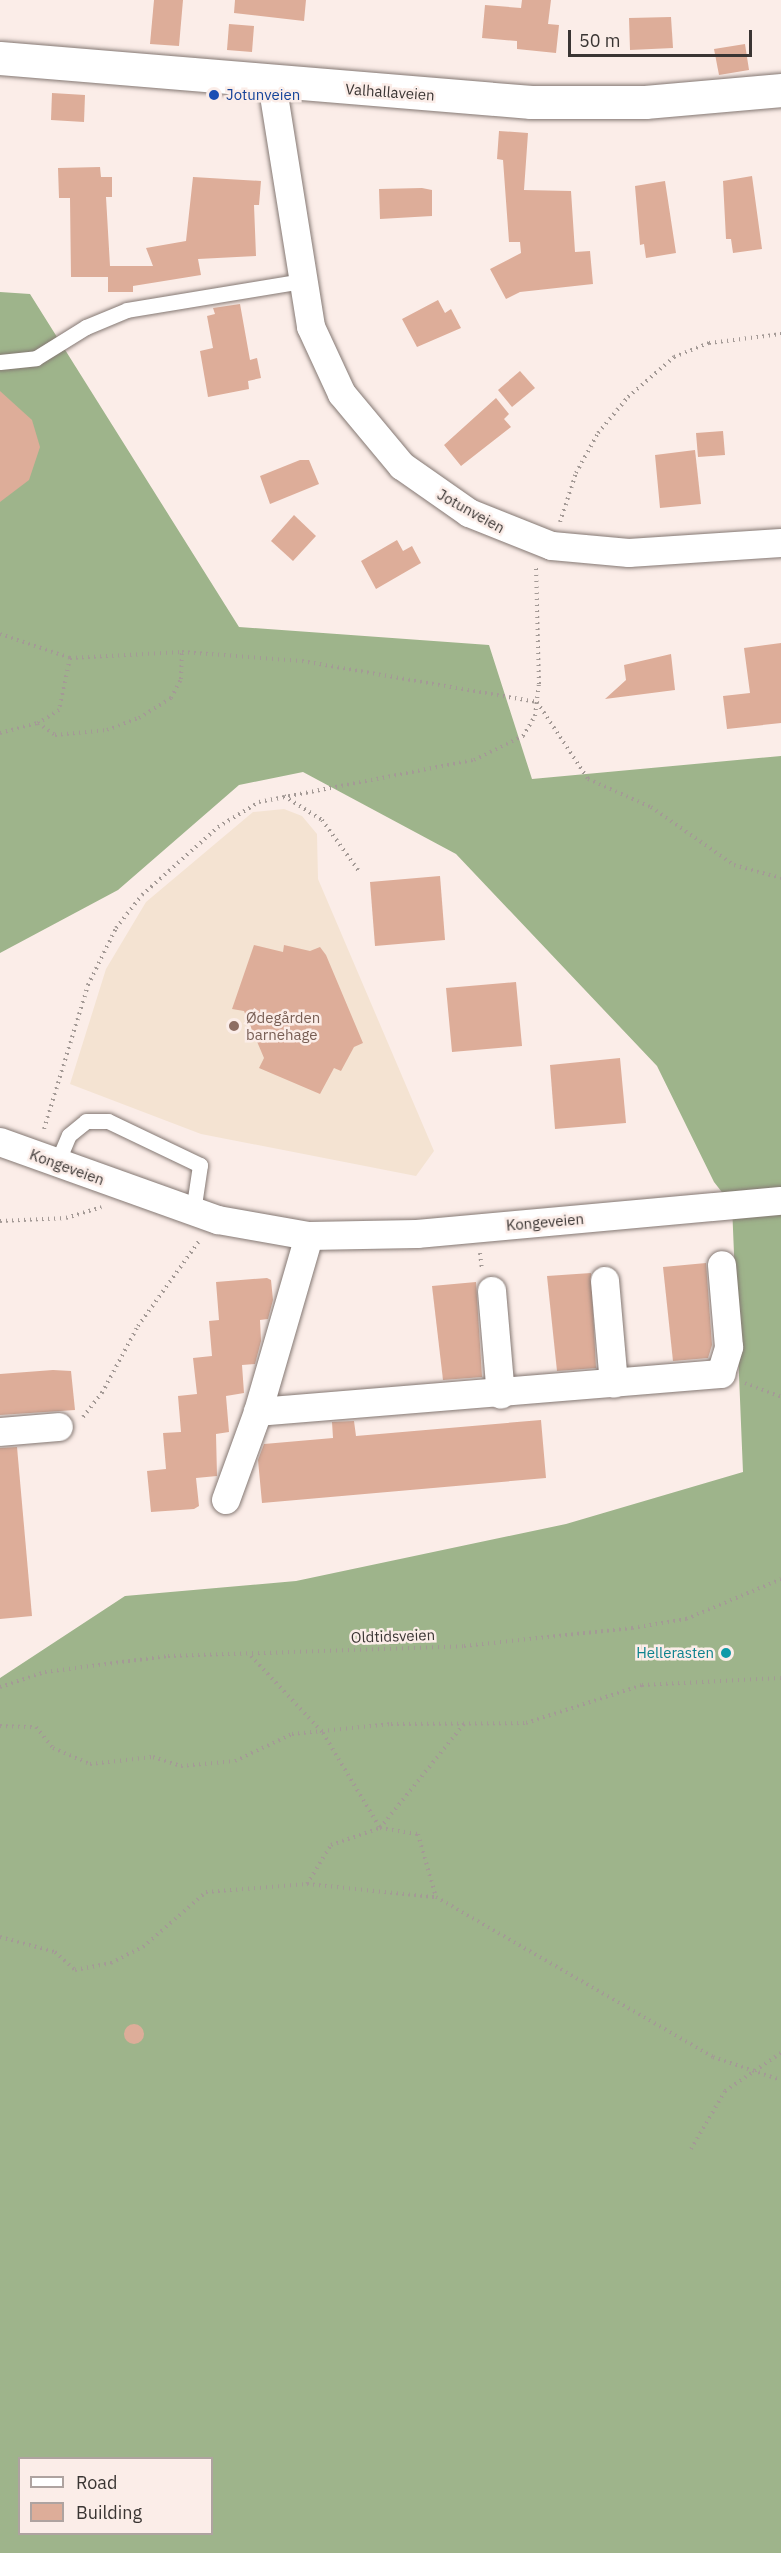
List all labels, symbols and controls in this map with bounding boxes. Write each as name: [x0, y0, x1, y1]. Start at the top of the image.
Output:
scale bar: [571, 18, 756, 56]
text: 50 m: [579, 29, 621, 52]
street label: Valhallaveien: [345, 80, 435, 104]
place label: Jotunveien: [226, 86, 300, 104]
marker: Jotunveien: [207, 88, 221, 102]
street label: Jotunveien: [434, 485, 508, 537]
place label: Ødegården barnehage: [246, 1008, 320, 1043]
marker: Ødegården barnehage: [227, 1019, 241, 1033]
street label: Kongeveien: [27, 1145, 107, 1189]
street label: Kongeveien: [505, 1210, 585, 1234]
street label: Oldtidsveien: [351, 1626, 435, 1646]
place label: Hellerasten: [636, 1644, 714, 1662]
marker: Hellerasten: [719, 1646, 733, 1660]
legend: [18, 2457, 213, 2535]
text: Road: [76, 2471, 117, 2494]
text: Building: [76, 2501, 142, 2524]

